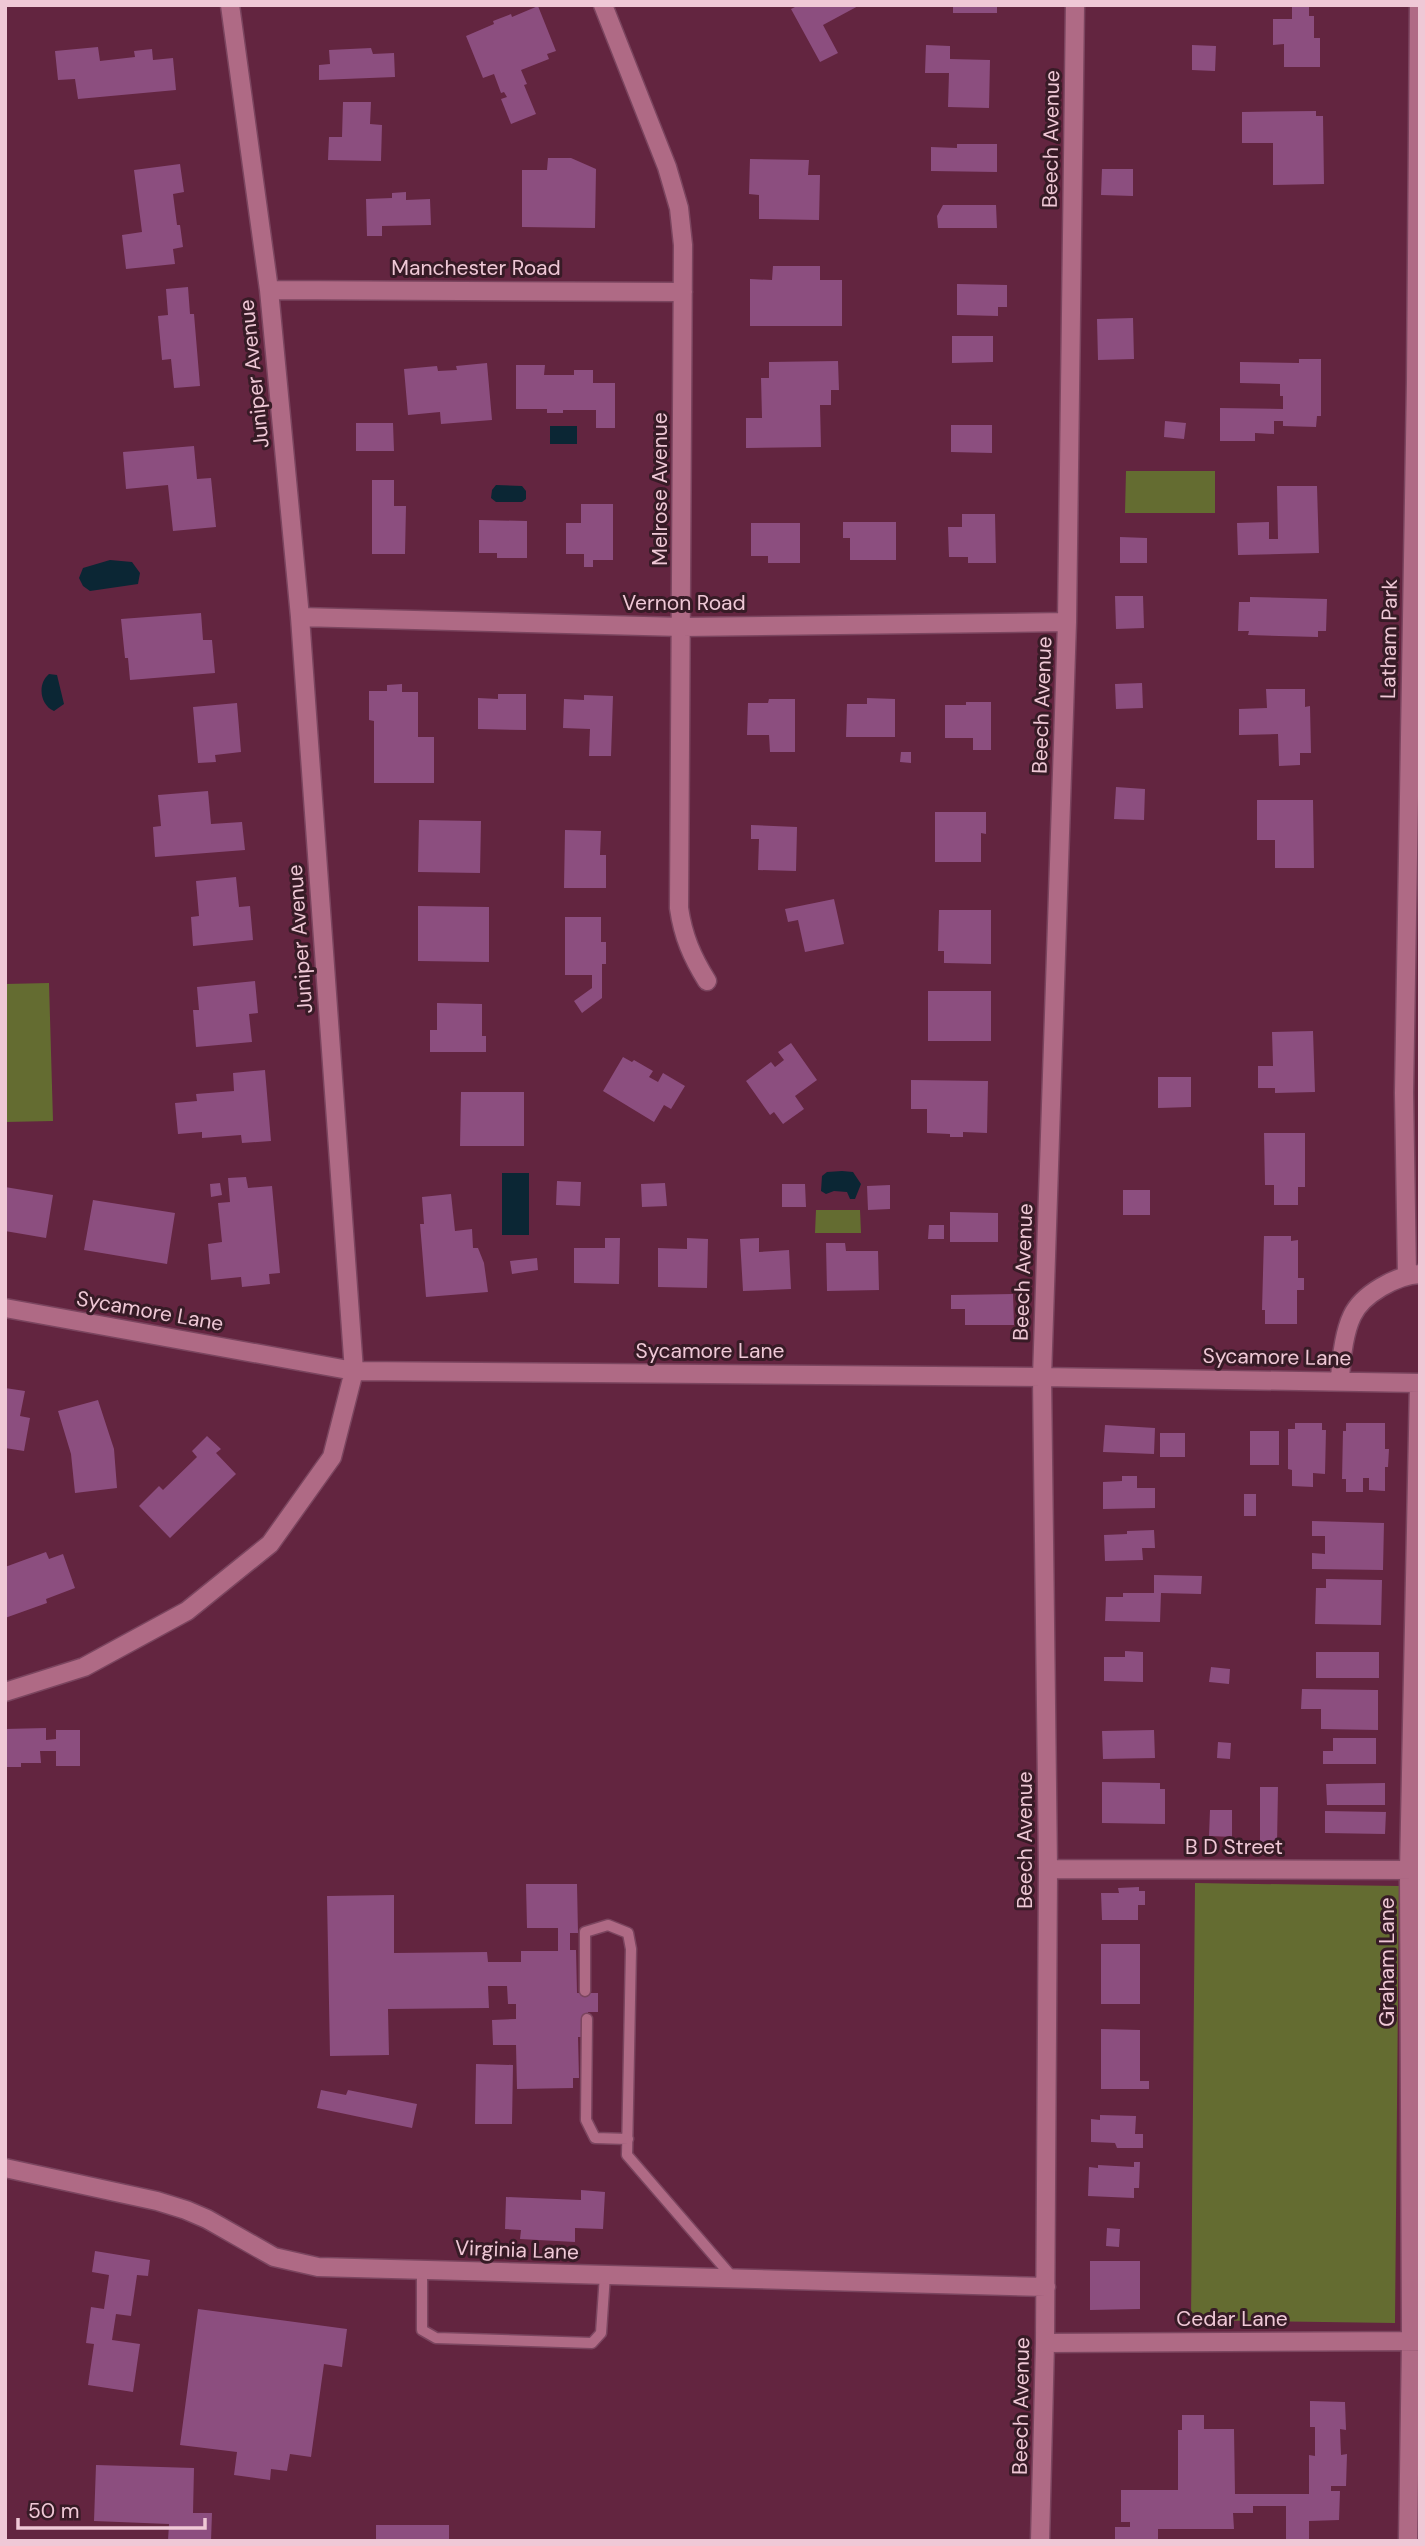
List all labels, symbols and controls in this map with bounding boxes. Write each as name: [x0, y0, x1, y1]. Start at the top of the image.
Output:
street label: Beech Avenue: [1036, 70, 1066, 208]
street label: Manchester Road: [391, 254, 561, 282]
street label: Juniper Avenue: [232, 298, 276, 450]
street label: Melrose Avenue: [646, 412, 674, 566]
street label: Latham Park: [1374, 579, 1404, 699]
street label: Vernon Road: [622, 589, 746, 617]
street label: Beech Avenue: [1026, 636, 1058, 774]
street label: Juniper Avenue: [281, 863, 319, 1015]
street label: Beech Avenue: [1007, 1203, 1039, 1341]
street label: Sycamore Lane: [74, 1284, 226, 1338]
street label: Sycamore Lane: [636, 1337, 784, 1365]
street label: Sycamore Lane: [1202, 1342, 1352, 1372]
street label: Beech Avenue: [1011, 1771, 1039, 1909]
street label: B D Street: [1185, 1833, 1283, 1861]
street label: Graham Lane: [1373, 1897, 1401, 2027]
street label: Virginia Lane: [455, 2234, 579, 2266]
street label: Cedar Lane: [1176, 2305, 1288, 2333]
street label: Beech Avenue: [1006, 2337, 1036, 2475]
scale bar: [18, 2486, 205, 2530]
text: 50 m: [28, 2497, 79, 2525]

